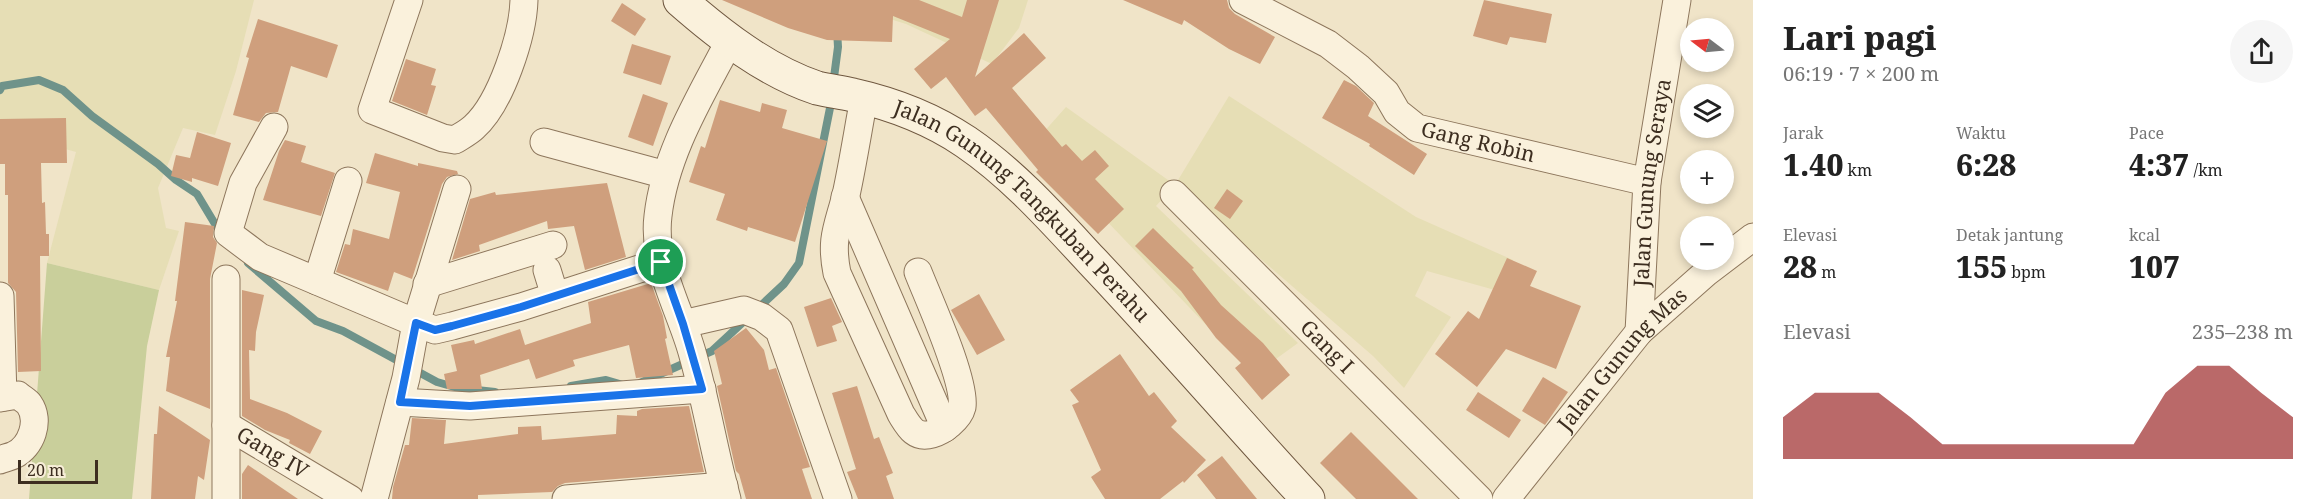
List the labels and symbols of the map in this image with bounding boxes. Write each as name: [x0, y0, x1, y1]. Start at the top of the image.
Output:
north arrow: [1680, 18, 1734, 72]
street label: Jalan Gunung Seraya: [1626, 76, 1677, 289]
street label: Jalan Gunung Tangkuban Perahu: [889, 92, 1157, 328]
street label: Gang Robin: [1418, 114, 1538, 168]
pin: [635, 236, 686, 287]
street label: Jalan Gunung Mas: [1550, 281, 1693, 437]
street label: Gang I: [1295, 313, 1360, 379]
street label: Gang IV: [232, 420, 315, 485]
scale bar: [18, 457, 98, 484]

